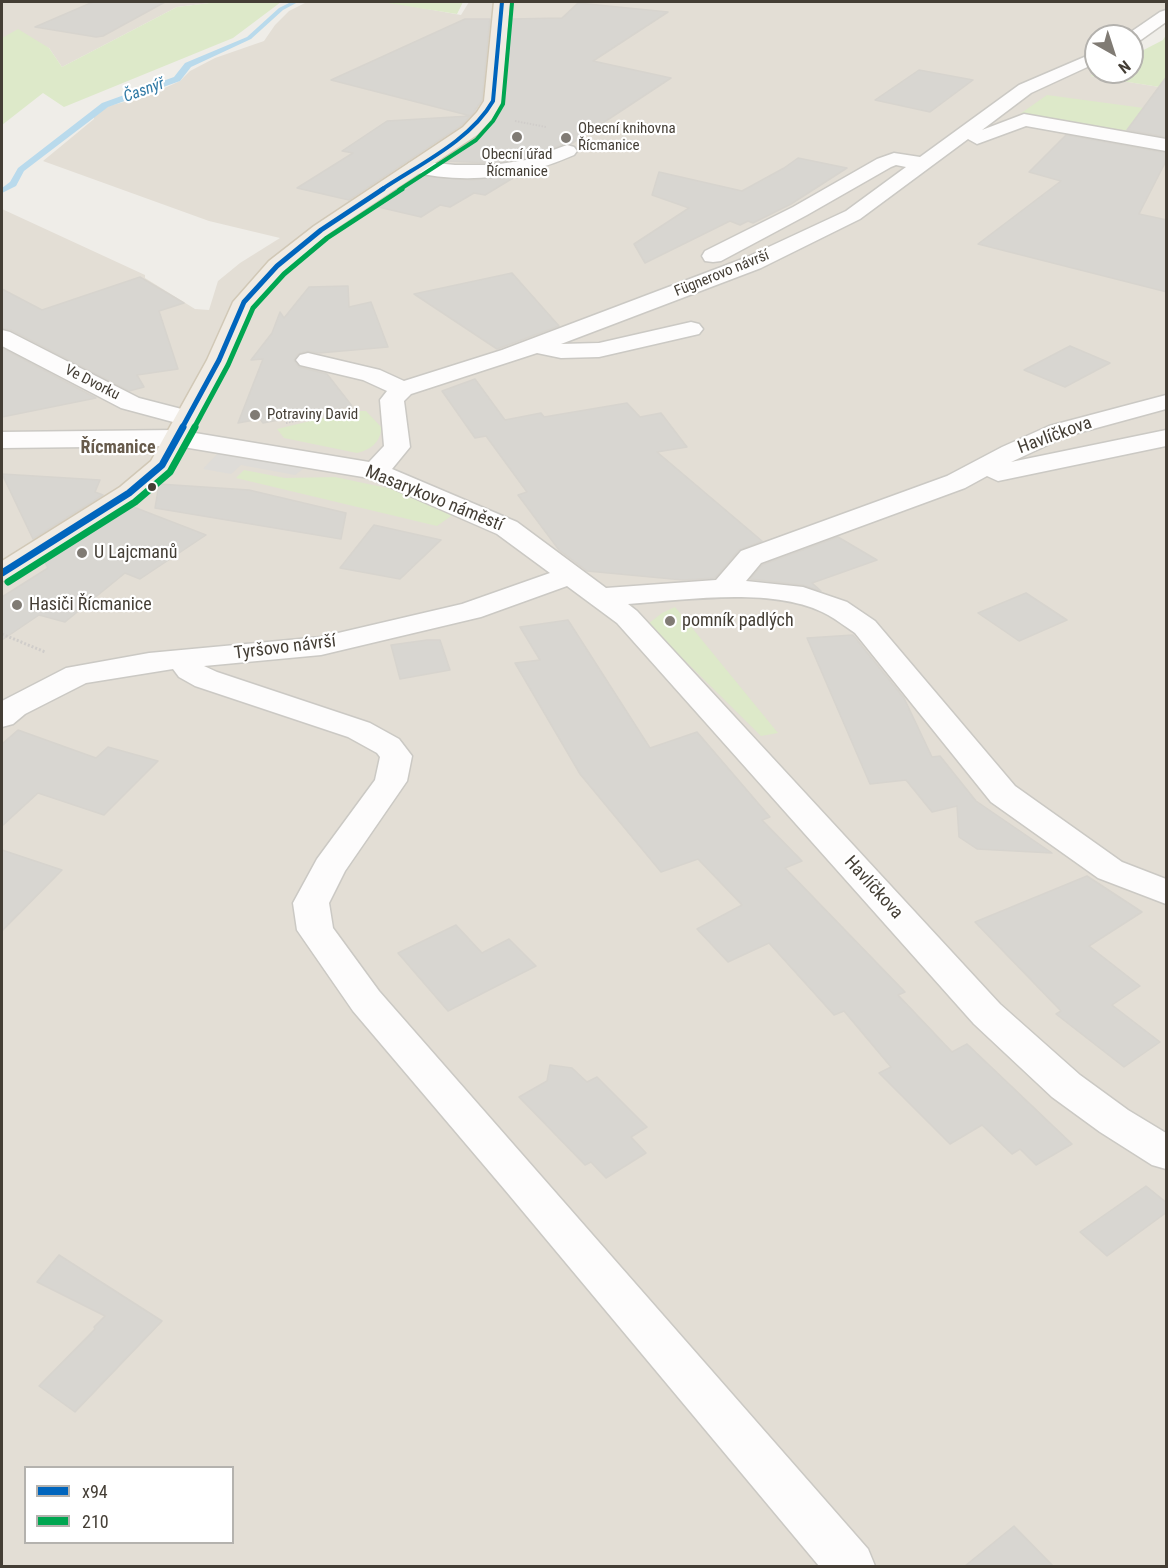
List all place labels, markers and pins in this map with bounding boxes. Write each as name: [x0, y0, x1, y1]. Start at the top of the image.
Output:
place label: Obecní knihovna Řícmanice: [578, 120, 676, 155]
marker: Obecní úřad Řícmanice: [510, 130, 524, 144]
marker: Obecní knihovna Řícmanice: [559, 131, 573, 145]
place label: Obecní úřad Řícmanice: [482, 146, 552, 181]
place label: Potraviny David: [267, 406, 358, 424]
marker: Potraviny David: [248, 408, 262, 422]
unlabelled marker: [146, 481, 158, 493]
place label: U Lajcmanů: [94, 542, 177, 564]
marker: U Lajcmanů: [75, 546, 89, 560]
place label: Hasiči Řícmanice: [29, 594, 152, 616]
marker: Hasiči Řícmanice: [10, 598, 24, 612]
place label: pomník padlých: [682, 610, 794, 632]
marker: pomník padlých: [663, 614, 677, 628]

